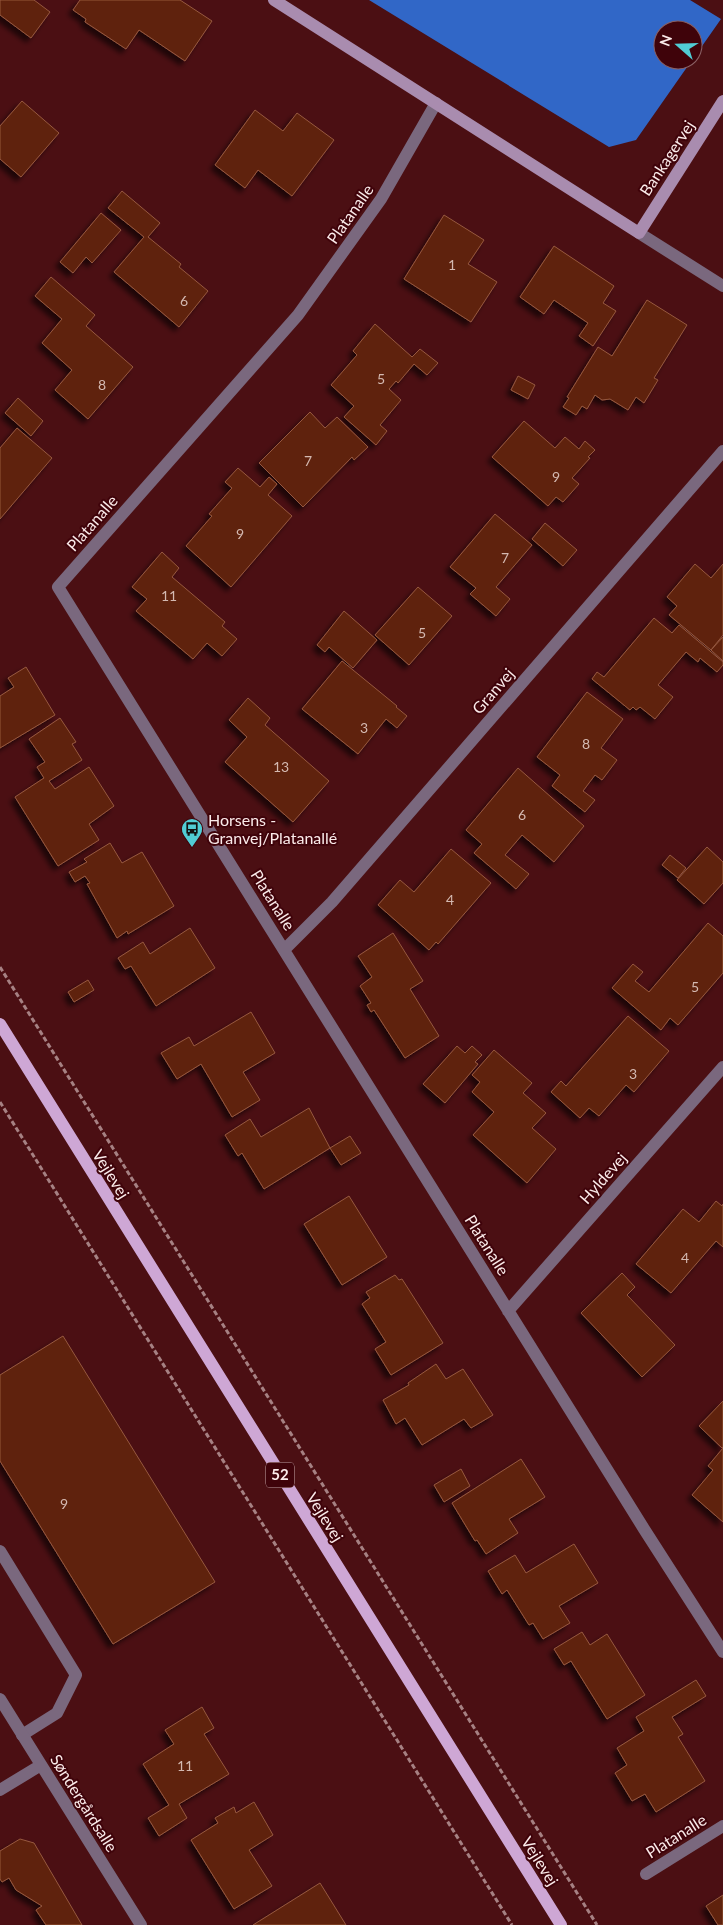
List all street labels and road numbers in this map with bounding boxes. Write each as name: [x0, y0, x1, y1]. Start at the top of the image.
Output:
street label: Bankagervej: [635, 117, 698, 199]
street label: Platanalle: [322, 181, 377, 247]
street label: Platanalle: [62, 491, 121, 554]
street label: Granvej: [468, 664, 518, 717]
street label: Platanalle: [247, 866, 299, 934]
street label: Vejlevej: [89, 1146, 134, 1202]
street label: Hyldevej: [575, 1148, 630, 1207]
street label: Platanalle: [461, 1211, 513, 1279]
road number: 52: [266, 1462, 294, 1488]
street label: Vejlevej: [303, 1489, 348, 1545]
street label: Søndergårdsalle: [47, 1751, 122, 1855]
street label: Platanalle: [642, 1810, 710, 1862]
street label: Vejlevej: [518, 1833, 563, 1889]

